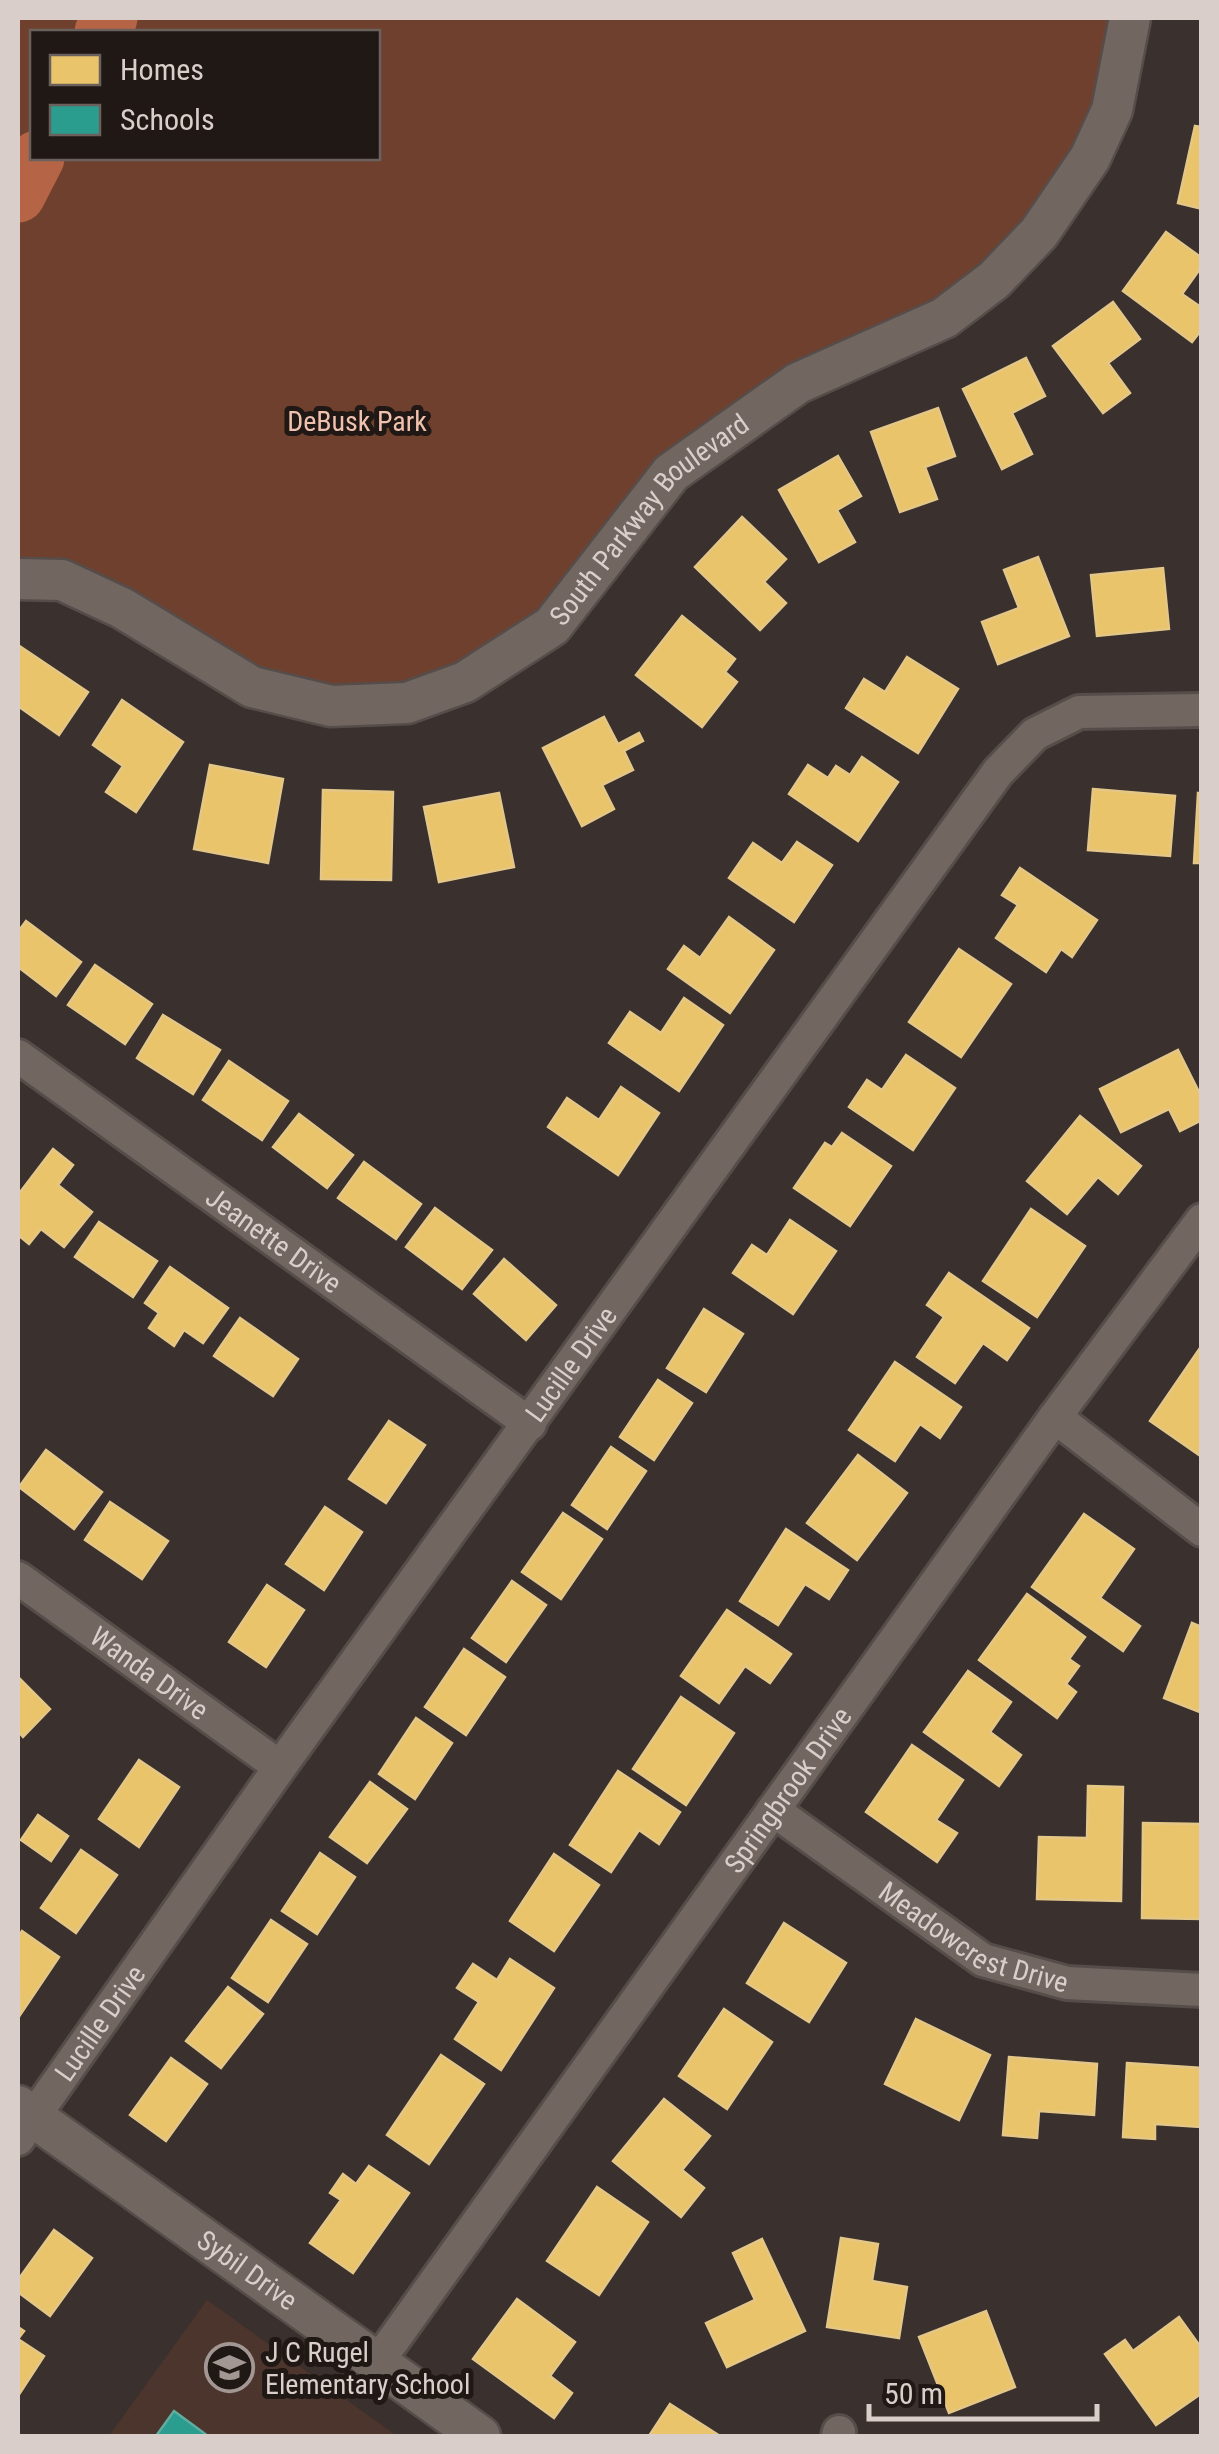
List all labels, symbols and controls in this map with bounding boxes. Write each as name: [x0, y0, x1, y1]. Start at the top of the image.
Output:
legend: [30, 30, 380, 160]
text: Homes: [120, 52, 204, 87]
text: Schools: [120, 102, 215, 137]
park label: DeBusk Park: [287, 405, 427, 438]
street label: South Parkway Boulevard: [542, 407, 755, 632]
street label: Jeanette Drive: [200, 1180, 348, 1300]
street label: Lucille Drive: [518, 1300, 623, 1428]
street label: Wanda Drive: [84, 1619, 215, 1726]
street label: Springbrook Drive: [717, 1701, 858, 1879]
street label: Meadowcrest Drive: [873, 1875, 1072, 1999]
street label: Lucille Drive: [48, 1959, 152, 2087]
street label: Sybil Drive: [191, 2223, 304, 2317]
place label: J C Rugel Elementary School: [265, 2336, 470, 2401]
school or university icon: J C Rugel Elementary School: [204, 2342, 256, 2394]
scale bar: [869, 2359, 1096, 2421]
text: 50 m: [884, 2376, 943, 2411]

